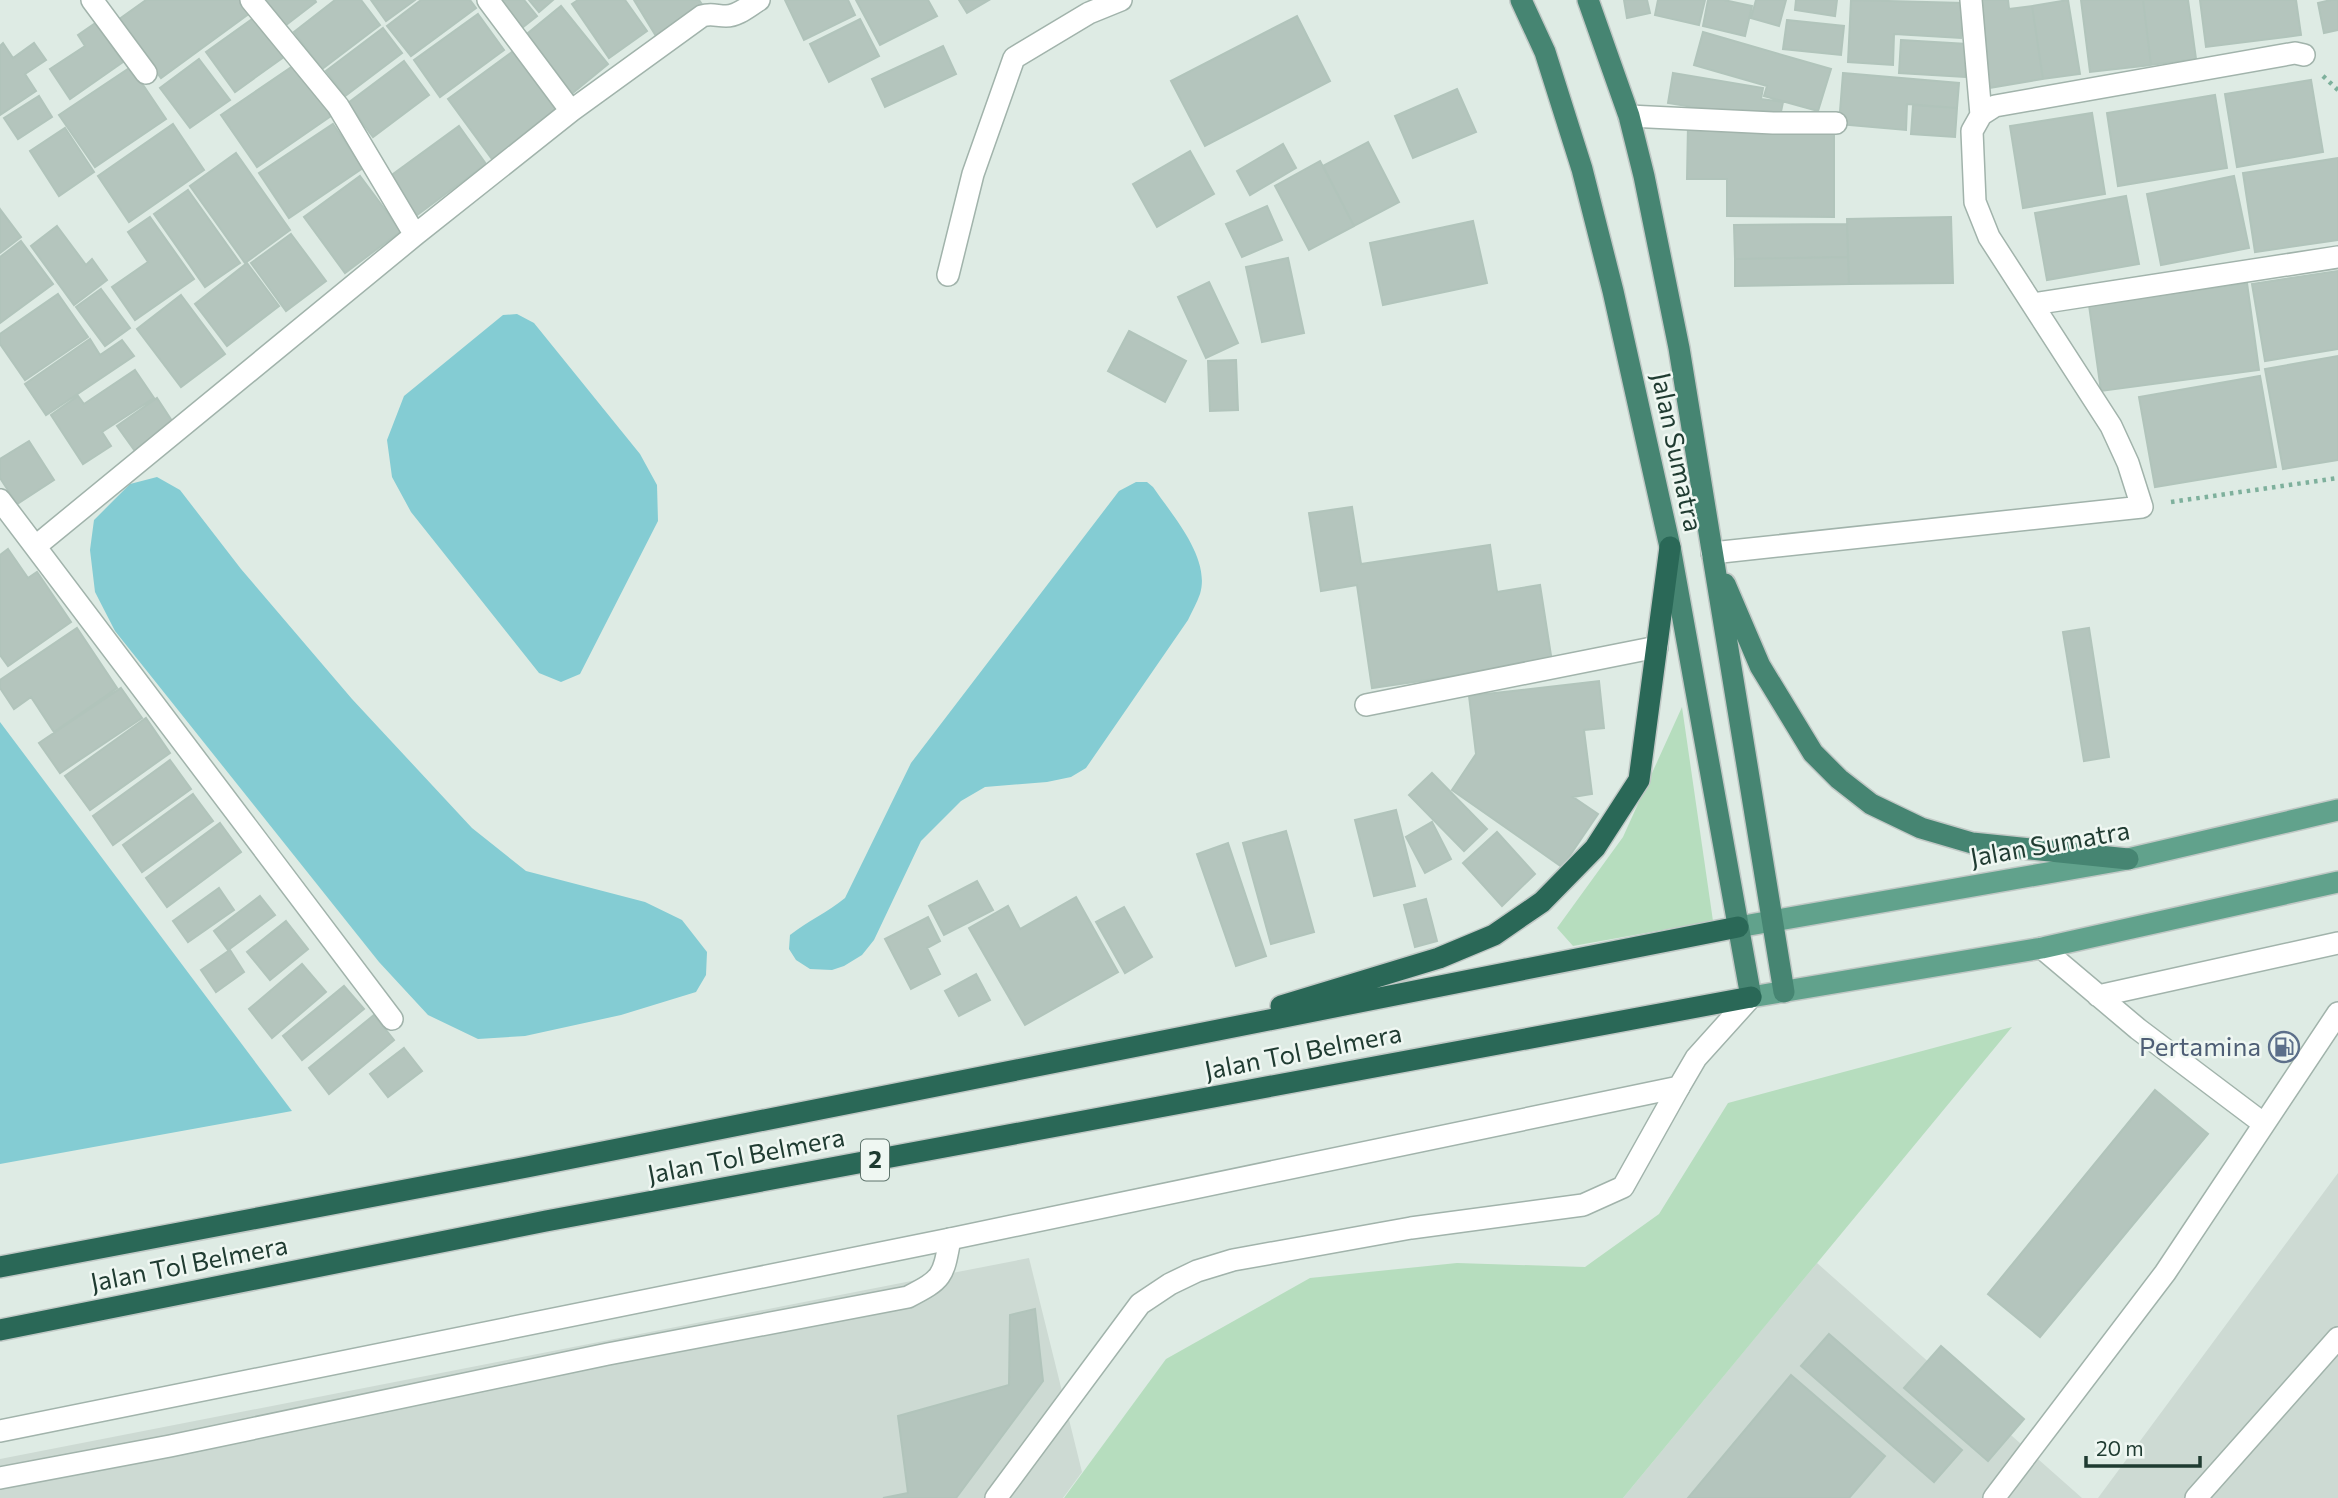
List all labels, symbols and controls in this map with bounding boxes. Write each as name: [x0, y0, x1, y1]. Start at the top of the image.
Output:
street label: Jalan Sumatra: [1646, 369, 1710, 534]
street label: Jalan Sumatra: [1967, 813, 2132, 872]
street label: Jalan Tol Belmera: [1201, 1016, 1404, 1085]
place label: Pertamina: [2139, 1030, 2261, 1061]
fuel station icon: Pertamina: [2267, 1030, 2301, 1064]
street label: Jalan Tol Belmera: [644, 1120, 847, 1189]
road number: 2: [861, 1140, 889, 1180]
street label: Jalan Tol Belmera: [87, 1228, 290, 1297]
scale bar: [2086, 1424, 2200, 1468]
text: 20 m: [2096, 1435, 2144, 1460]

